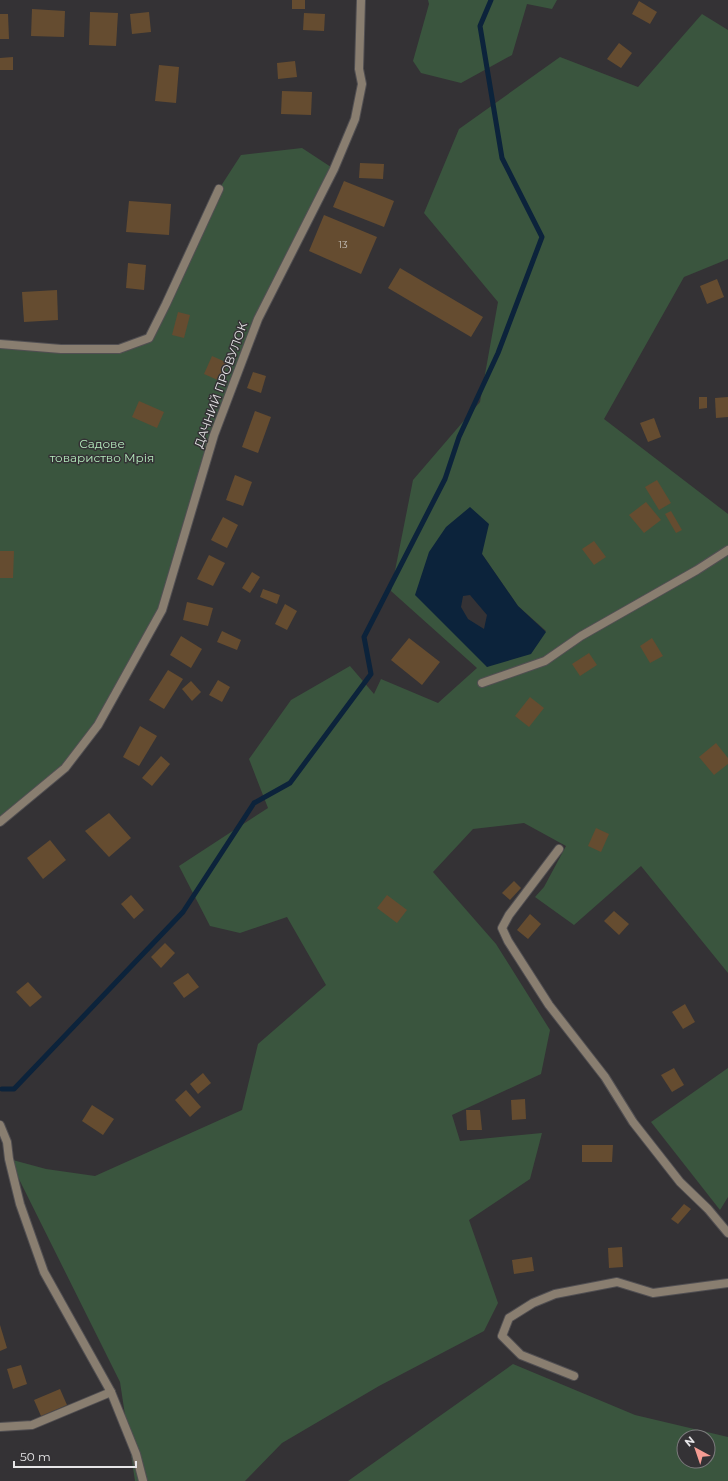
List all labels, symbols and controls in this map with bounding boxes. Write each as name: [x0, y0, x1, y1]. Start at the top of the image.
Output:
house number: 13: [338, 238, 348, 251]
street label: ДАЧНИЙ ПРОВУЛОК: [191, 319, 250, 450]
park label: Садове товариство Мрія: [50, 436, 154, 465]
north arrow: [676, 1429, 716, 1469]
text: N: [682, 1433, 697, 1450]
scale bar: [14, 1443, 136, 1469]
text: 50 m: [20, 1449, 51, 1464]

